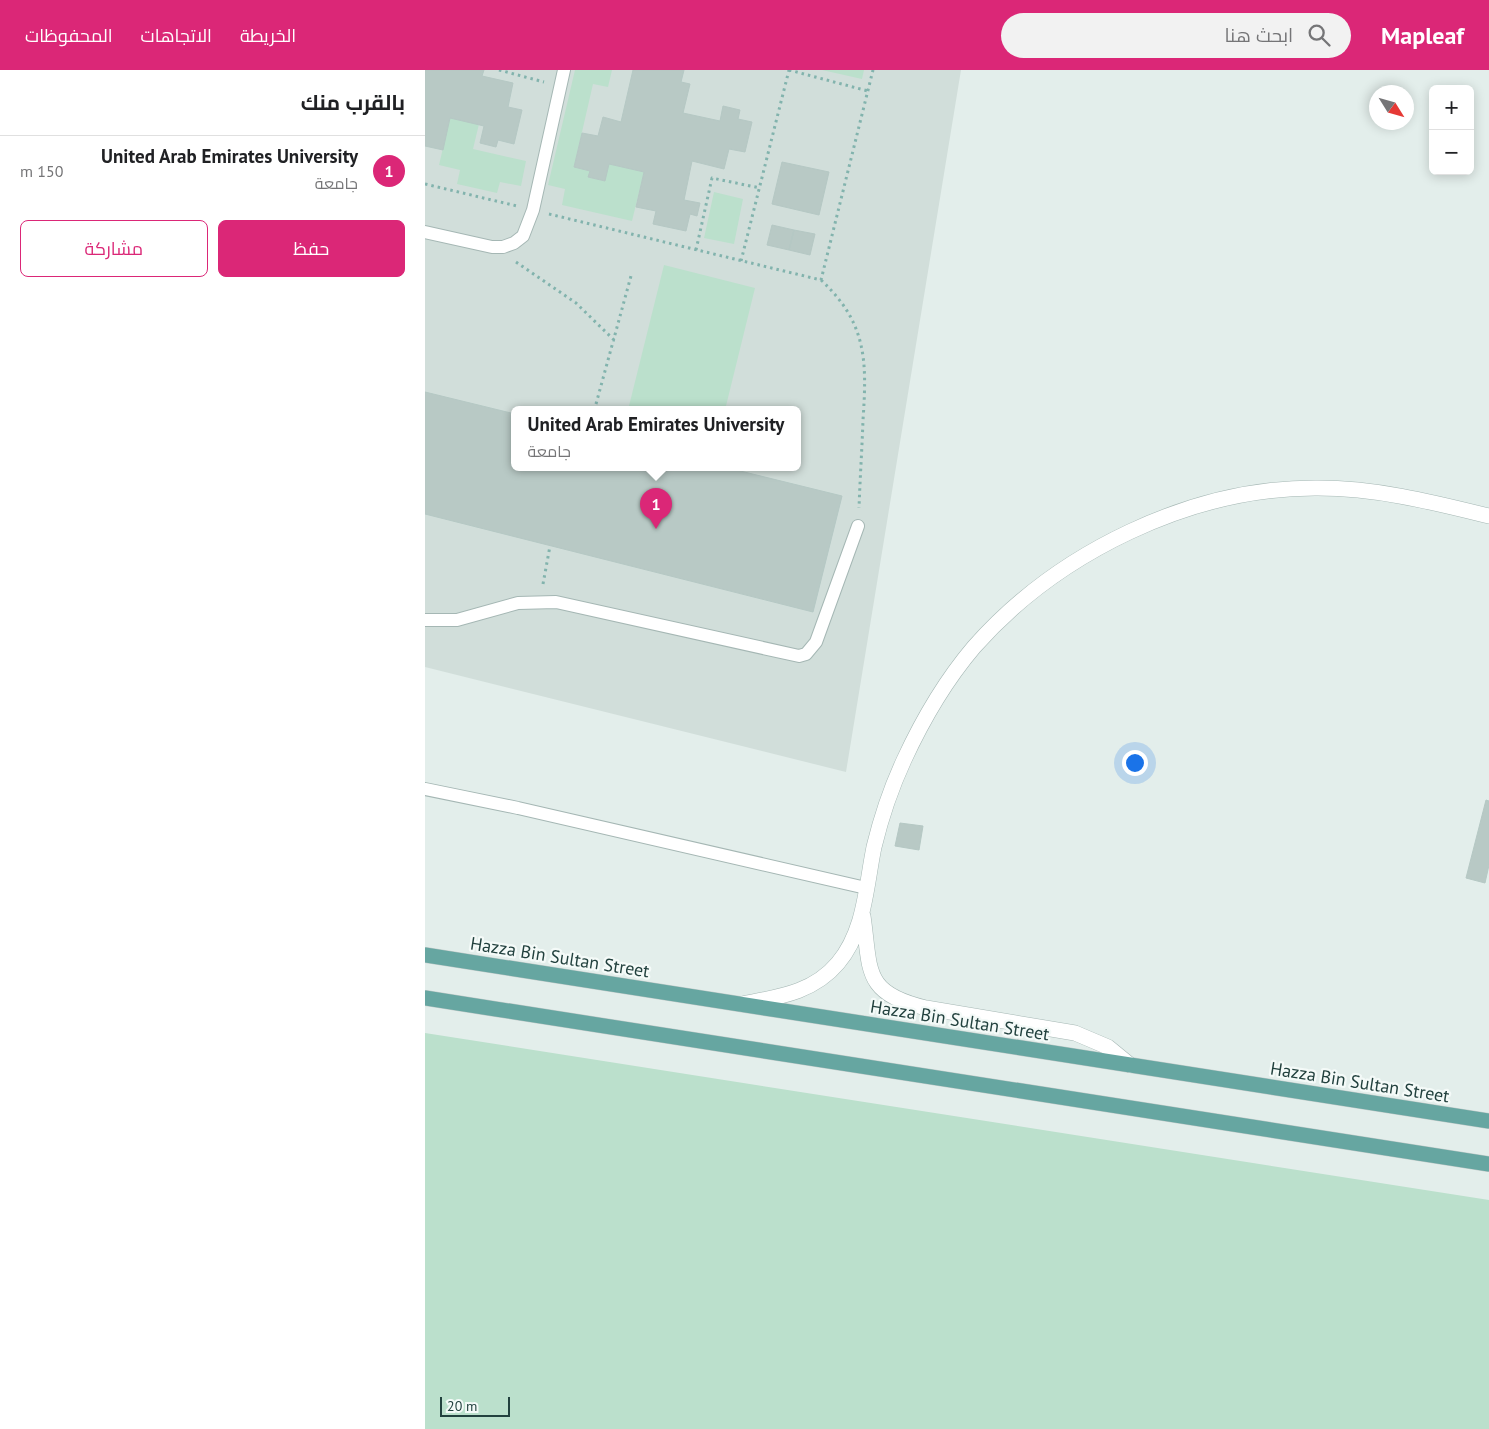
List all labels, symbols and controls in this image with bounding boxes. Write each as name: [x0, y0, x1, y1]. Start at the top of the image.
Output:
search box: [1001, 13, 1351, 58]
text: Mapleaf: [1381, 20, 1464, 51]
icon: search: [1305, 21, 1333, 49]
text: ابحث هنا: [1225, 23, 1293, 47]
text: المحفوظات: [25, 24, 113, 47]
text: الاتجاهات: [141, 24, 212, 47]
text: الخريطة: [240, 24, 296, 47]
north arrow: [1369, 85, 1414, 130]
map controls: [1429, 85, 1474, 175]
button: +: [1429, 85, 1474, 130]
text: بالقرب منك: [301, 89, 405, 116]
button: −: [1429, 130, 1474, 175]
text: United Arab Emirates University: [101, 144, 358, 168]
text: 150 m: [20, 161, 63, 181]
text: 1: [384, 161, 394, 181]
text: جامعة: [315, 173, 358, 193]
button: مشاركة: [20, 220, 208, 277]
button: حفظ: [218, 220, 405, 277]
popup: [511, 406, 801, 471]
text: United Arab Emirates University: [528, 412, 784, 436]
text: جامعة: [528, 441, 571, 461]
pin: 1: [640, 488, 672, 529]
your location: [1122, 750, 1148, 776]
street label: Hazza Bin Sultan Street: [469, 931, 651, 983]
street label: Hazza Bin Sultan Street: [869, 994, 1051, 1046]
street label: Hazza Bin Sultan Street: [1269, 1056, 1451, 1108]
scale bar: [440, 1394, 510, 1417]
text: 20 m: [447, 1397, 477, 1415]

